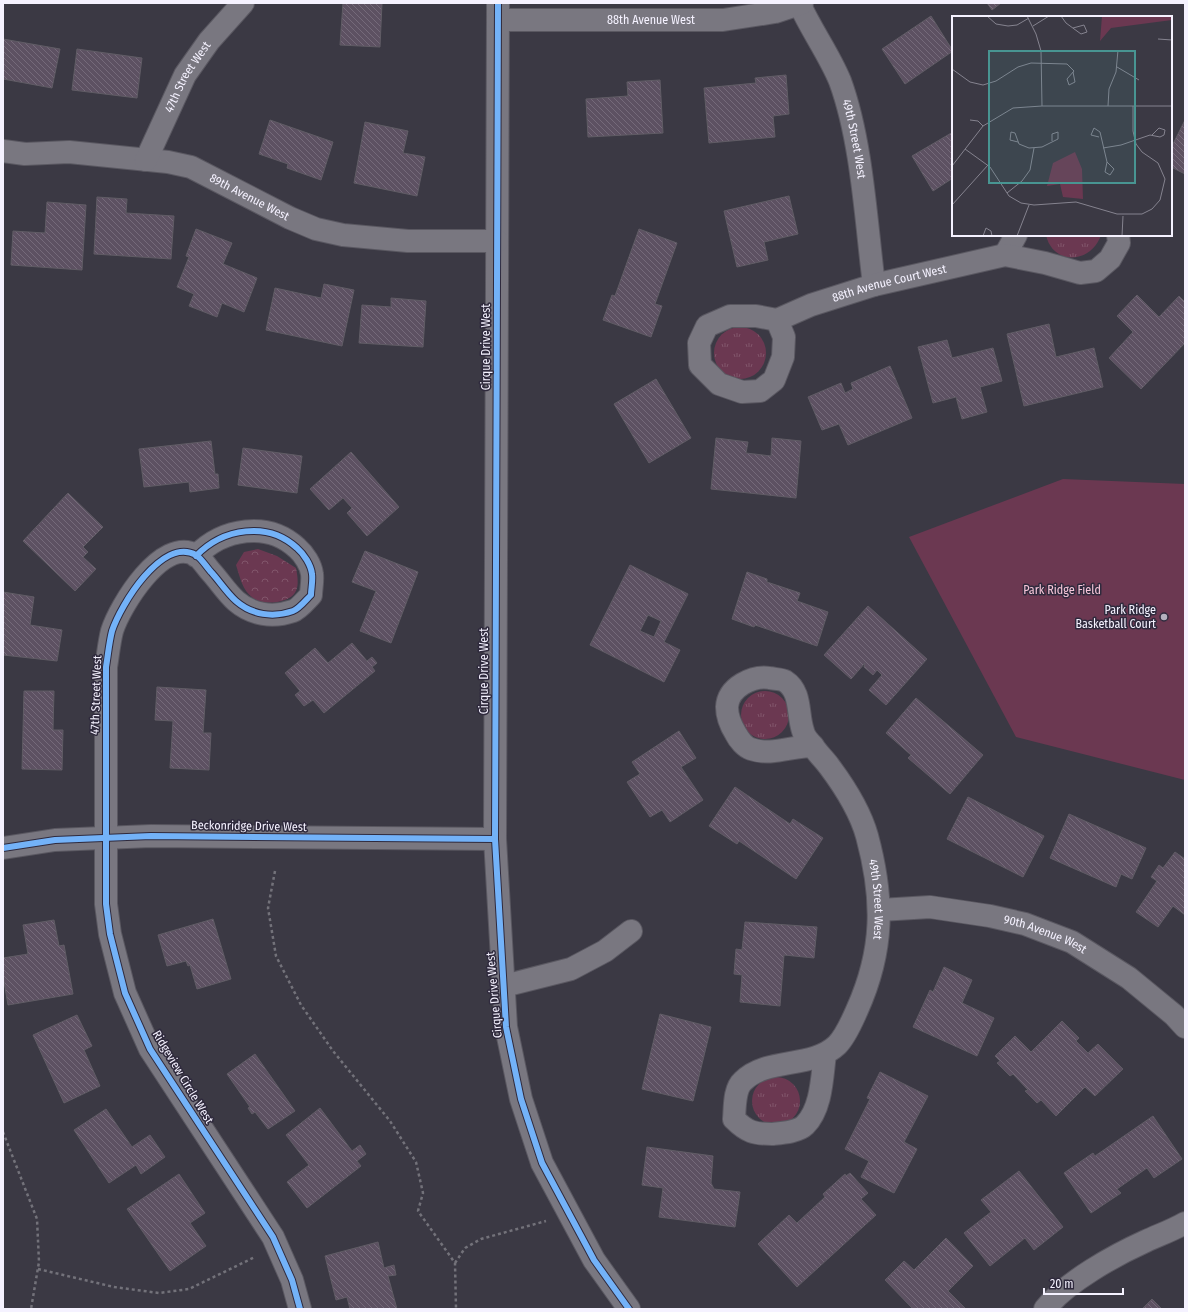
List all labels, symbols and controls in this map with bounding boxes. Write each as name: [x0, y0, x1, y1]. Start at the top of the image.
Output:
street label: 88th Avenue West: [607, 13, 695, 27]
inset map: [952, 16, 1172, 236]
street label: 47th Street West: [162, 39, 213, 115]
street label: 49th Street West: [839, 98, 869, 180]
street label: 89th Avenue West: [207, 171, 292, 223]
street label: 88th Avenue Court West: [831, 262, 948, 305]
street label: Cirque Drive West: [479, 304, 493, 390]
park label: Park Ridge Field: [1023, 583, 1101, 597]
place label: Park Ridge Basketball Court: [1075, 603, 1156, 631]
marker: Park Ridge Basketball Court: [1159, 612, 1169, 622]
street label: Cirque Drive West: [477, 628, 491, 714]
street label: 47th Street West: [88, 655, 104, 735]
street label: Beckonridge Drive West: [191, 818, 307, 834]
street label: 49th Street West: [866, 858, 886, 940]
street label: 90th Avenue West: [1002, 912, 1089, 956]
street label: Cirque Drive West: [483, 951, 505, 1039]
street label: Ridgeview Circle West: [150, 1028, 216, 1126]
scale bar: [1044, 1270, 1123, 1296]
text: 20 m: [1050, 1277, 1074, 1291]

